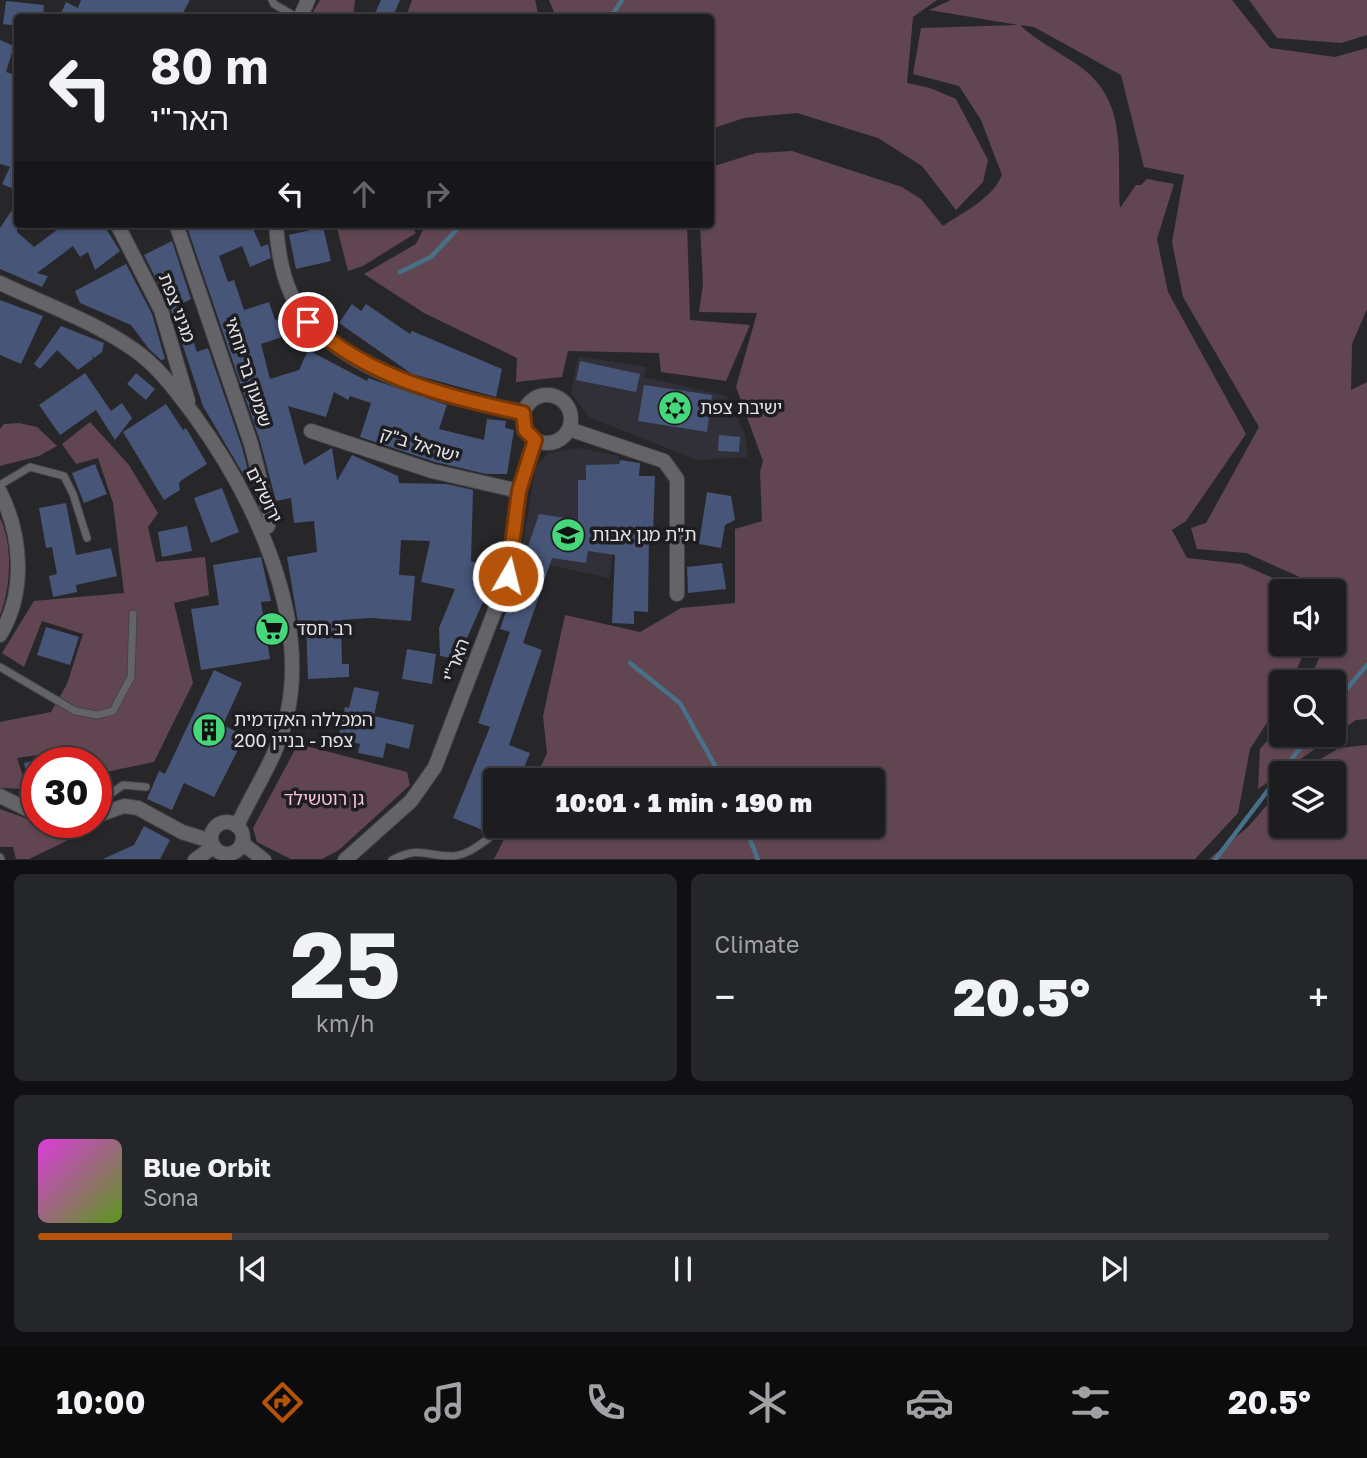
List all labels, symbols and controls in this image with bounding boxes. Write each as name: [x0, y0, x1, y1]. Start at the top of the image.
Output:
text: 80 m: [150, 36, 268, 95]
icon: left: [35, 42, 126, 133]
text: האר"י: [150, 99, 229, 137]
icon: left: [272, 175, 310, 213]
icon: ahead: [345, 175, 383, 213]
icon: right: [418, 175, 456, 213]
street label: מגיני צפת: [155, 270, 201, 345]
pin: [278, 292, 338, 352]
icon: arrive: [289, 303, 327, 341]
street label: שמעון בר יוחאי: [221, 314, 277, 429]
synagogue icon: ישיבת צפת: [656, 389, 694, 427]
place label: ישיבת צפת: [700, 396, 782, 418]
street label: ישראל ב"ק: [378, 422, 462, 466]
street label: ירושלים: [242, 463, 288, 526]
school or university icon: ת"ת מגן אבות: [549, 516, 587, 554]
place label: ת"ת מגן אבות: [592, 523, 697, 545]
position arrow: [471, 539, 545, 613]
map controls: [1269, 579, 1346, 838]
button: sound: [1269, 579, 1346, 656]
supermarket icon: רב חסד: [253, 610, 291, 648]
place label: רב חסד: [296, 617, 353, 639]
street label: האר"י: [437, 635, 473, 684]
button: search: [1269, 670, 1346, 747]
place label: המכללה האקדמית צפת - בניין 200: [234, 708, 373, 751]
building icon: המכללה האקדמית צפת - בניין 200: [190, 711, 228, 749]
speed limit sign: 30: [21, 747, 112, 838]
button: layers: [1269, 761, 1346, 838]
park label: גן רוטשילד: [284, 787, 365, 809]
text: 10:01 · 1 min · 190 m: [556, 787, 812, 818]
text: 25: [290, 909, 401, 1018]
text: Climate: [715, 930, 799, 958]
text: 20.5°: [953, 965, 1090, 1027]
text: −: [715, 974, 735, 1019]
text: +: [1308, 974, 1329, 1019]
text: km/h: [316, 1009, 375, 1037]
text: Blue Orbit: [143, 1152, 271, 1183]
text: Sona: [143, 1183, 199, 1211]
icon: previous: [234, 1250, 272, 1288]
icon: pause: [664, 1250, 702, 1288]
icon: next: [1095, 1250, 1133, 1288]
icon: directions: [258, 1378, 307, 1427]
icon: music: [420, 1378, 469, 1427]
icon: phone: [581, 1378, 630, 1427]
icon: climate: [743, 1378, 792, 1427]
icon: car: [905, 1378, 954, 1427]
icon: filters: [1066, 1378, 1115, 1427]
text: 10:00: [56, 1383, 145, 1421]
text: 20.5°: [1228, 1383, 1311, 1421]

